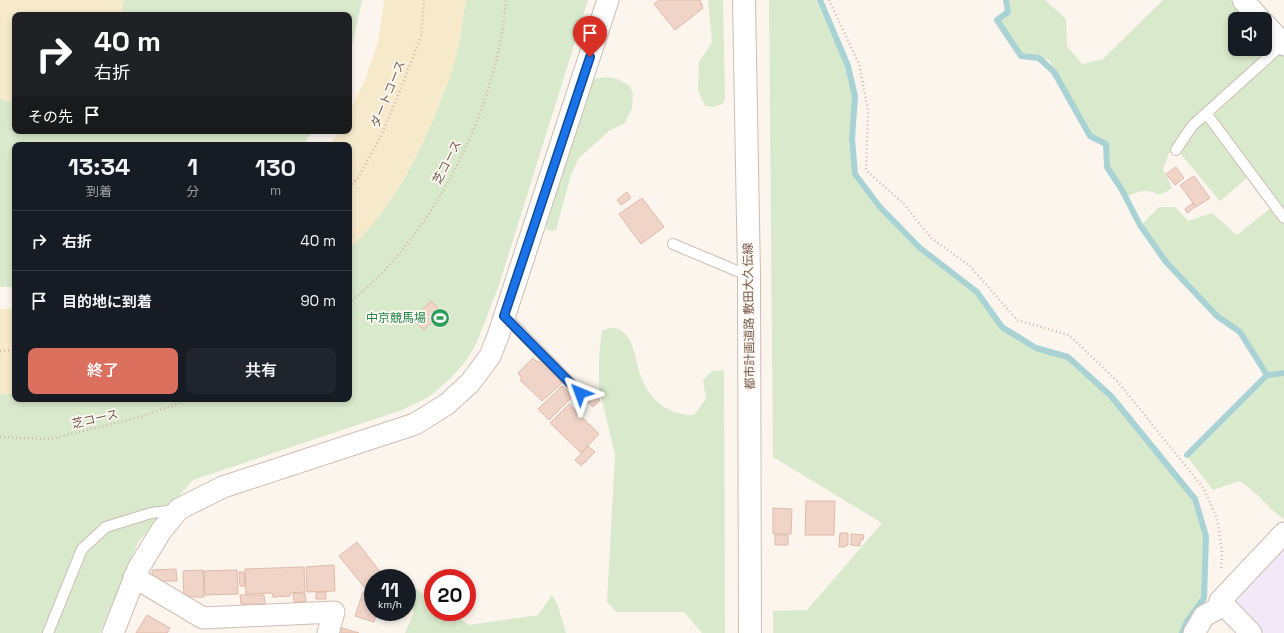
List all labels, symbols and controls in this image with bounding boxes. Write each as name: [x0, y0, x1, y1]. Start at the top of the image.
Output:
map controls: [1228, 12, 1272, 56]
button: sound: [1228, 12, 1272, 56]
pin: [573, 16, 607, 57]
icon: arrive: [579, 22, 601, 44]
text: 40 m: [94, 23, 161, 59]
icon: right: [28, 28, 80, 80]
street label: ダートコース: [367, 58, 409, 130]
text: 右折: [94, 61, 130, 84]
icon: arrive: [81, 104, 103, 126]
text: その先: [28, 107, 73, 126]
street label: 芝コース: [429, 137, 465, 187]
text: 13:34: [68, 151, 130, 182]
text: 1: [187, 151, 198, 182]
text: 130: [255, 152, 296, 183]
text: m: [270, 182, 281, 199]
text: 到着: [86, 183, 112, 200]
text: 分: [186, 183, 199, 200]
icon: right: [28, 230, 50, 252]
text: 40 m: [300, 231, 336, 250]
text: 右折: [62, 232, 92, 251]
street label: 都市計画道路 敷田大久伝線: [740, 242, 758, 390]
icon: arrive: [28, 290, 50, 312]
text: 90 m: [300, 291, 336, 310]
text: 目的地に到着: [62, 292, 152, 311]
sports icon: 中京競馬場: [429, 307, 451, 329]
place label: 中京競馬場: [366, 310, 426, 326]
button: 終了: [28, 348, 178, 394]
button: 共有: [186, 348, 336, 394]
position arrow: [559, 372, 601, 414]
street label: 芝コース: [70, 406, 120, 432]
speed limit sign: 20: [424, 569, 476, 621]
text: 11: [381, 577, 399, 603]
text: km/h: [378, 598, 402, 611]

